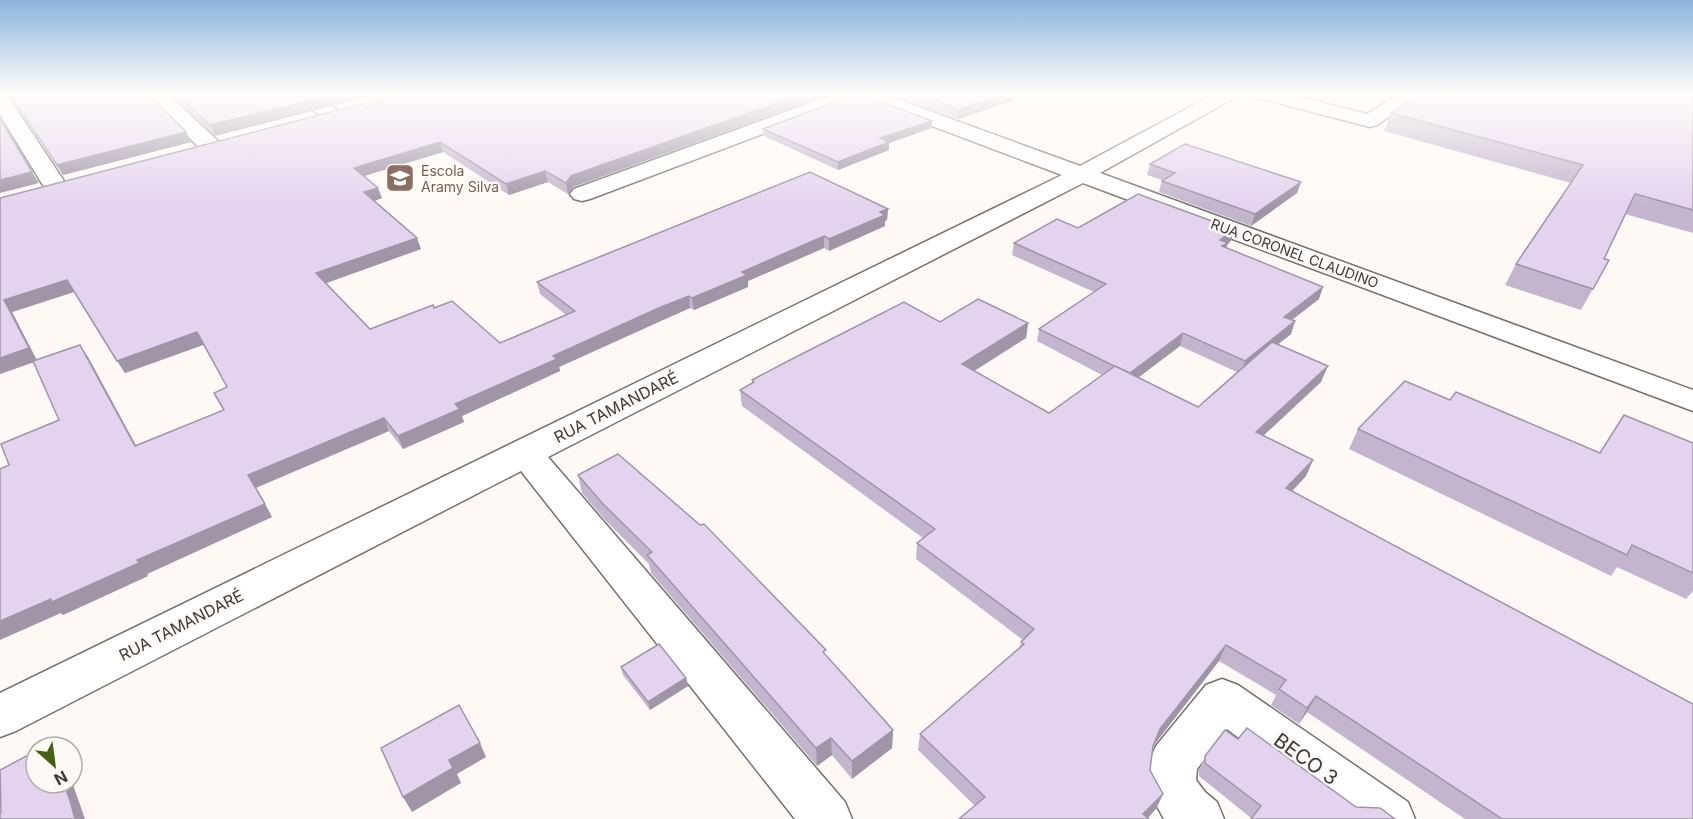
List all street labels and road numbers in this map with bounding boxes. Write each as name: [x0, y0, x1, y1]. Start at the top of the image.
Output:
street label: RUA CORONEL CLAUDINO: [1209, 215, 1381, 291]
street label: RUA TAMANDARÉ: [550, 367, 682, 447]
street label: RUA TAMANDARÉ: [115, 585, 247, 665]
street label: BECO 3: [1269, 728, 1343, 790]

